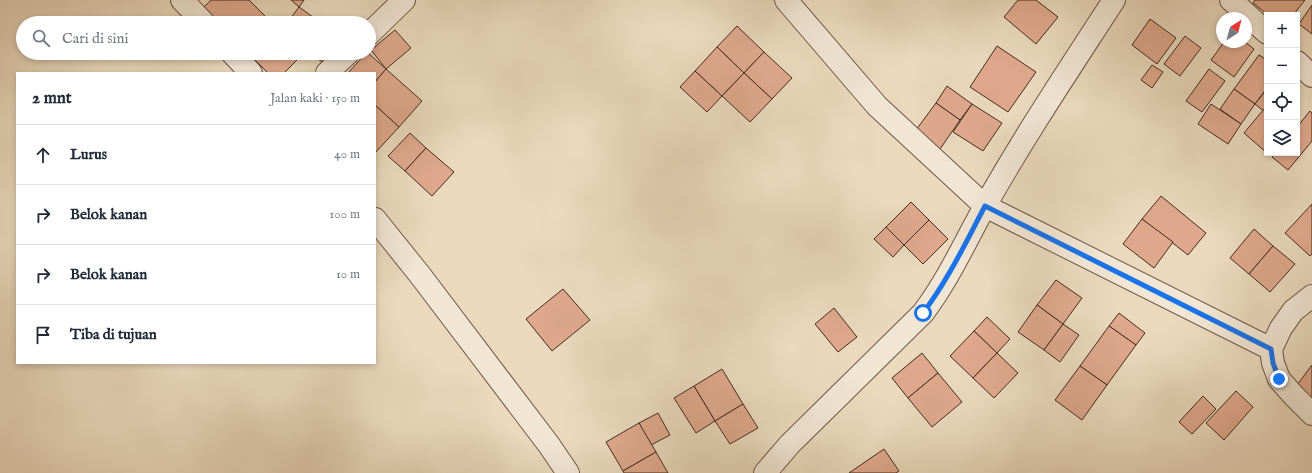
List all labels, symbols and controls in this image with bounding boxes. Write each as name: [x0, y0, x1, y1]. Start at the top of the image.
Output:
north arrow: [1216, 12, 1252, 48]
map controls: [1264, 12, 1300, 156]
button: +: [1264, 12, 1300, 48]
search box: [16, 16, 376, 60]
icon: search: [30, 27, 52, 49]
text: Cari di sini: [62, 29, 129, 48]
button: −: [1264, 48, 1300, 84]
button: locate: [1264, 84, 1300, 120]
text: 2 mnt: [32, 88, 72, 109]
text: Jalan kaki · 150 m: [270, 90, 360, 107]
button: layers: [1264, 120, 1300, 156]
icon: ahead: [32, 144, 54, 166]
text: Lurus: [70, 145, 107, 164]
text: 40 m: [334, 146, 360, 163]
icon: right: [32, 204, 54, 226]
text: Belok kanan: [70, 205, 147, 224]
text: 100 m: [330, 206, 360, 223]
icon: right: [32, 264, 54, 286]
text: Belok kanan: [70, 265, 147, 284]
text: 10 m: [336, 266, 360, 283]
route start: [914, 304, 932, 322]
icon: arrive: [32, 324, 54, 346]
text: Tiba di tujuan: [70, 325, 157, 344]
route end: [1270, 370, 1288, 388]

